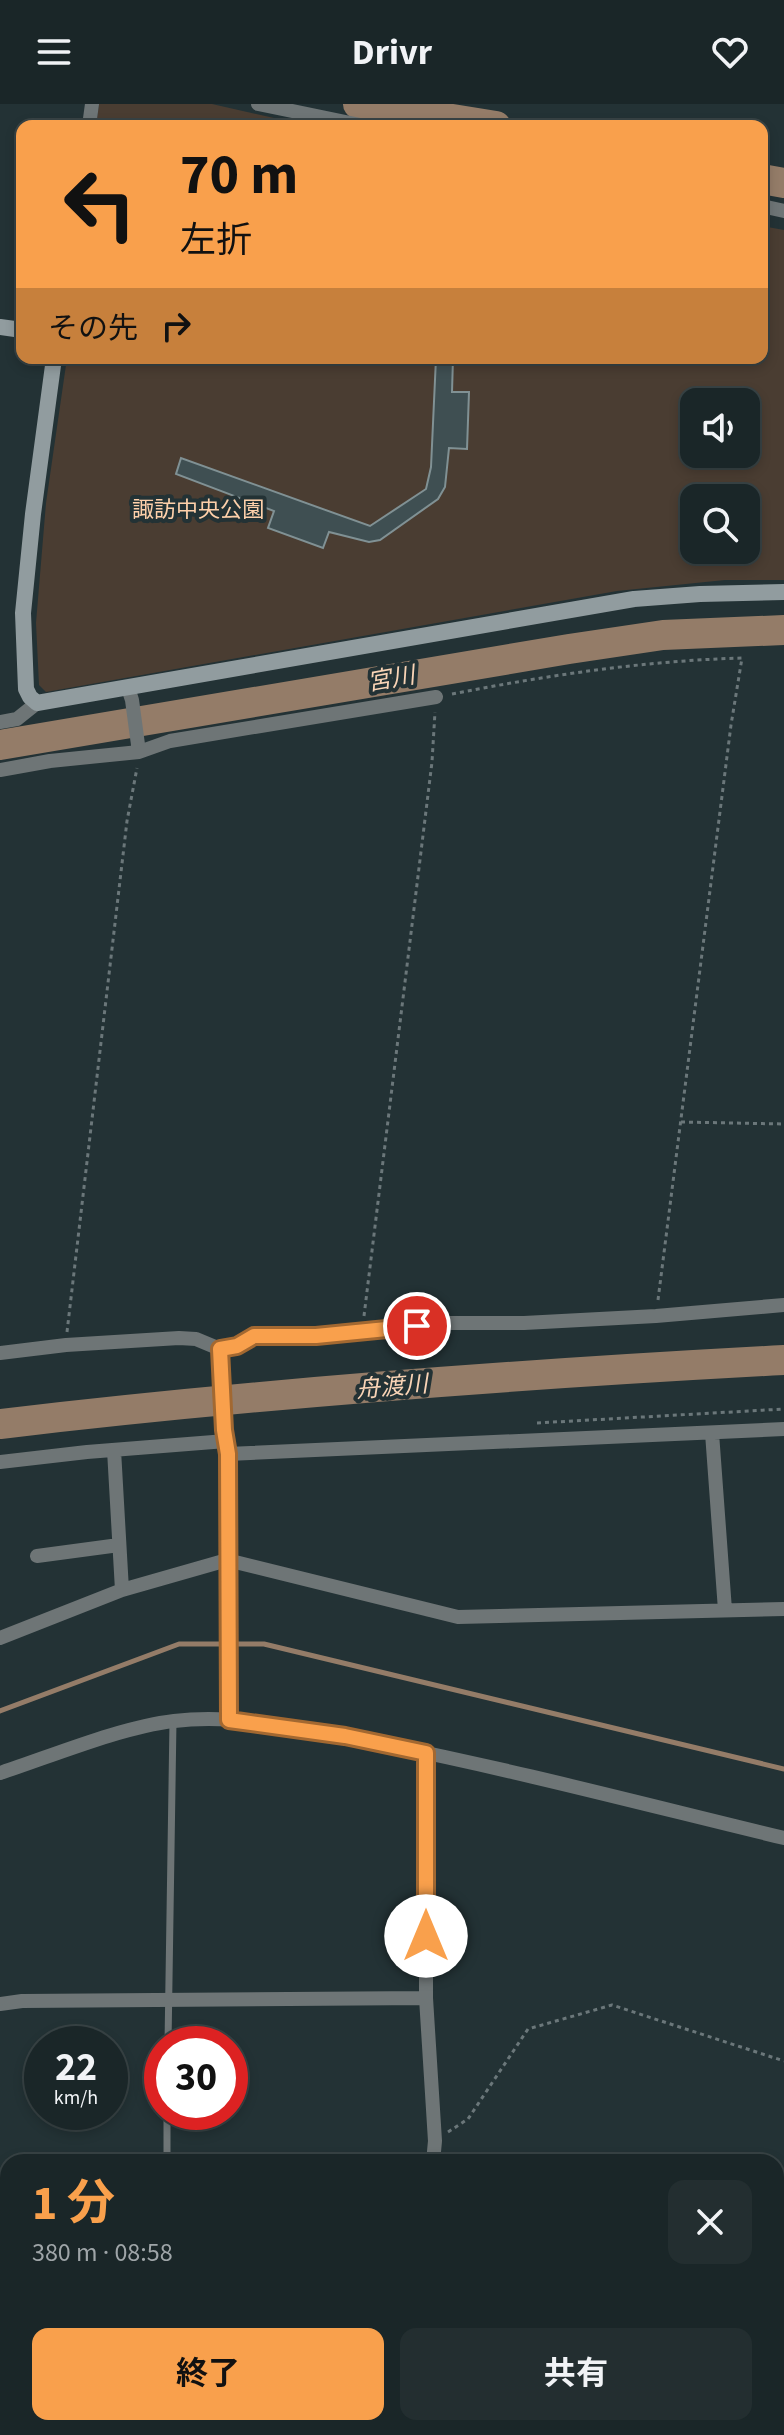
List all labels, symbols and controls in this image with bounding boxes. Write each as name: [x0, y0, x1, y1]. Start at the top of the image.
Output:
text: Drivr: [352, 27, 432, 78]
icon: menu: [32, 30, 76, 74]
icon: heart: [708, 30, 752, 74]
text: 70 m: [180, 136, 298, 215]
icon: left: [48, 152, 152, 256]
text: 左折: [180, 215, 252, 266]
icon: right: [154, 304, 198, 348]
text: その先: [48, 307, 138, 350]
map controls: [680, 388, 760, 564]
button: sound: [680, 388, 760, 468]
button: search: [680, 484, 760, 564]
park label: 諏訪中央公園: [132, 494, 264, 526]
water label: 宮川: [364, 657, 421, 700]
pin: [383, 1292, 451, 1360]
icon: arrive: [395, 1304, 439, 1348]
water label: 舟渡川: [355, 1366, 432, 1408]
position arrow: [384, 1894, 468, 1978]
speed limit sign: 30: [144, 2026, 248, 2130]
text: 22: [55, 2039, 97, 2096]
text: km/h: [54, 2084, 98, 2112]
text: 1 分: [32, 2170, 115, 2238]
button: close: [668, 2180, 752, 2264]
text: 380 m · 08:58: [32, 2234, 173, 2271]
button: 終了: [32, 2328, 384, 2420]
button: 共有: [400, 2328, 752, 2420]

